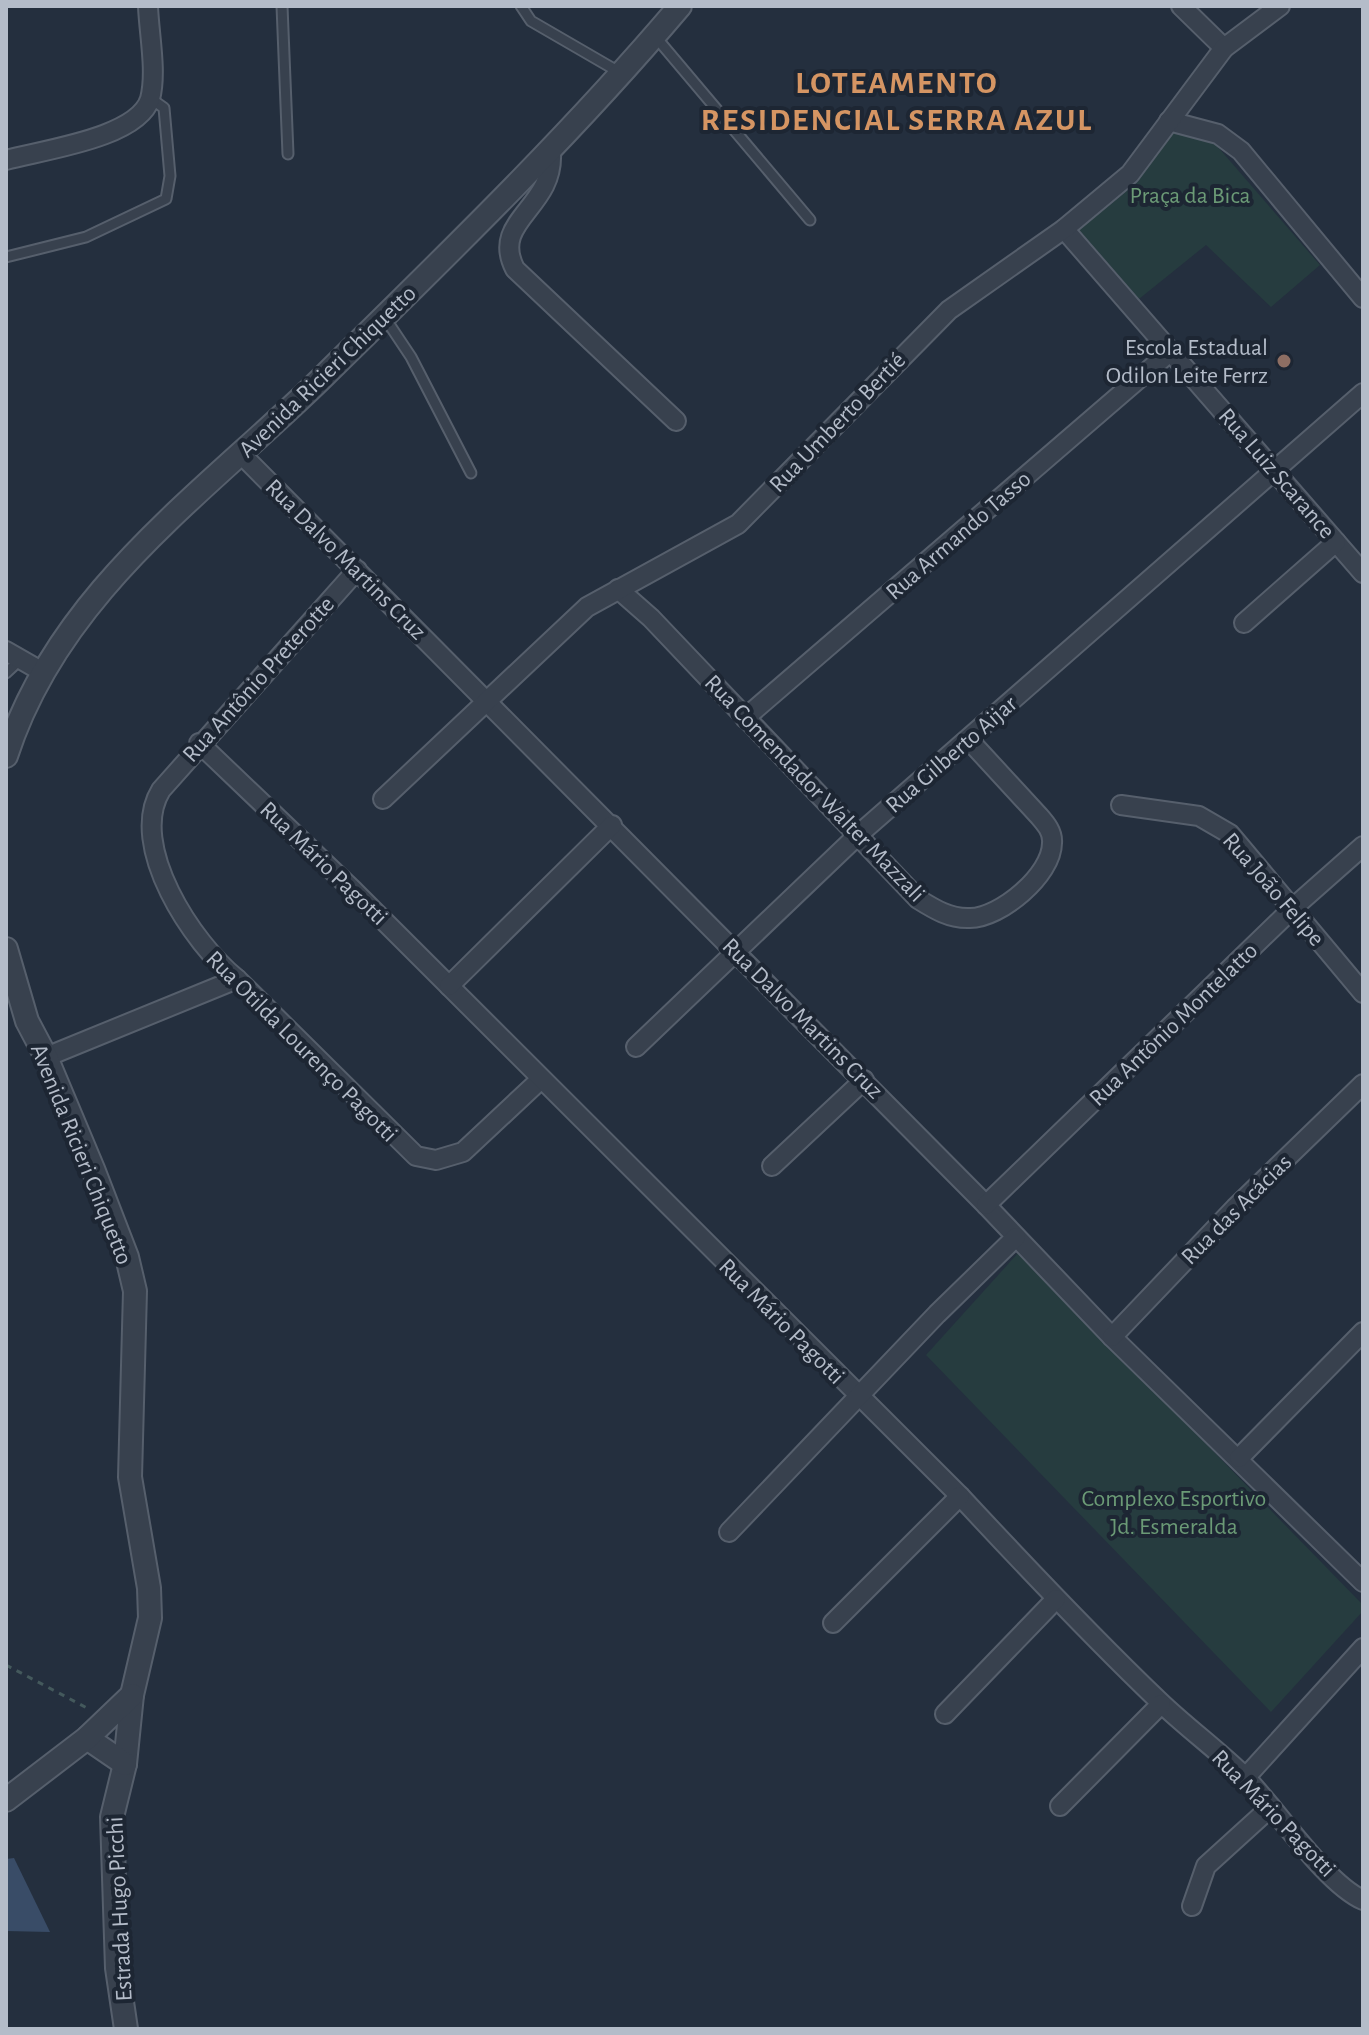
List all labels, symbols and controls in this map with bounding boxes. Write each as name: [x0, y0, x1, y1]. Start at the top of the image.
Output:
district label: LOTEAMENTO RESIDENCIAL SERRA AZUL: [701, 67, 1093, 136]
park label: Praça da Bica: [1129, 184, 1251, 208]
street label: Avenida Ricieri Chiquetto: [235, 281, 421, 462]
place label: Escola Estadual Odilon Leite Ferrz: [1106, 336, 1268, 388]
street label: Rua Umberto Bertié: [765, 348, 910, 497]
marker: Escola Estadual Odilon Leite Ferrz: [1275, 352, 1293, 370]
street label: Rua Luiz Scarance: [1213, 404, 1339, 543]
street label: Rua Armando Tasso: [882, 467, 1036, 605]
street label: Rua Dalvo Martins Cruz: [260, 475, 430, 645]
street label: Rua Antônio Preterotte: [178, 592, 339, 767]
street label: Rua Comendador Walter Mazzali: [700, 671, 929, 907]
street label: Rua Gilberto Aijar: [881, 691, 1022, 818]
street label: Rua Mário Pagotti: [255, 797, 392, 930]
street label: Rua João Felipe: [1218, 828, 1329, 951]
street label: Rua Dalvo Martins Cruz: [717, 934, 887, 1104]
street label: Rua Antônio Montelatto: [1085, 938, 1262, 1111]
street label: Rua Otilda Lourenço Pagotti: [201, 947, 401, 1147]
street label: Avenida Ricieri Chiquetto: [26, 1041, 136, 1268]
street label: Rua das Acácias: [1177, 1150, 1296, 1269]
street label: Rua Mário Pagotti: [714, 1254, 849, 1389]
park label: Complexo Esportivo Jd. Esmeralda: [1082, 1487, 1266, 1539]
street label: Rua Mário Pagotti: [1207, 1745, 1340, 1882]
street label: Estrada Hugo Picchi: [103, 1816, 137, 2002]

